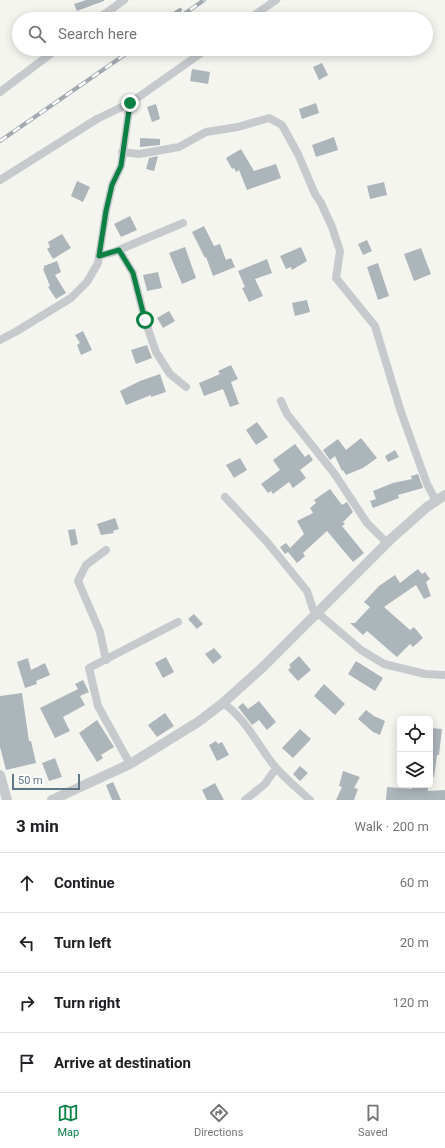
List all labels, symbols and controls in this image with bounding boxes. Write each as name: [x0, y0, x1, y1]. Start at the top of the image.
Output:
search box: [12, 12, 433, 56]
icon: search: [26, 23, 48, 45]
text: Search here: [58, 25, 137, 43]
route end: [121, 94, 139, 112]
route start: [136, 311, 154, 329]
map controls: [397, 716, 433, 788]
button: locate: [397, 716, 433, 752]
button: layers: [397, 752, 433, 788]
scale bar: [12, 772, 80, 791]
text: 50 m: [18, 774, 43, 787]
text: 3 min: [16, 816, 59, 836]
text: Walk · 200 m: [354, 819, 429, 834]
icon: ahead: [16, 872, 38, 894]
text: Continue: [54, 874, 115, 892]
text: 60 m: [400, 875, 429, 890]
icon: left: [16, 932, 38, 954]
text: Turn left: [54, 934, 111, 952]
text: 20 m: [400, 935, 429, 950]
icon: right: [16, 992, 38, 1014]
text: Turn right: [54, 994, 120, 1012]
text: 120 m: [392, 995, 429, 1010]
icon: arrive: [16, 1052, 38, 1074]
text: Arrive at destination: [54, 1054, 191, 1072]
tab: Map: [57, 1102, 79, 1139]
tab: Directions: [194, 1102, 243, 1139]
tab: Saved: [358, 1102, 388, 1139]

